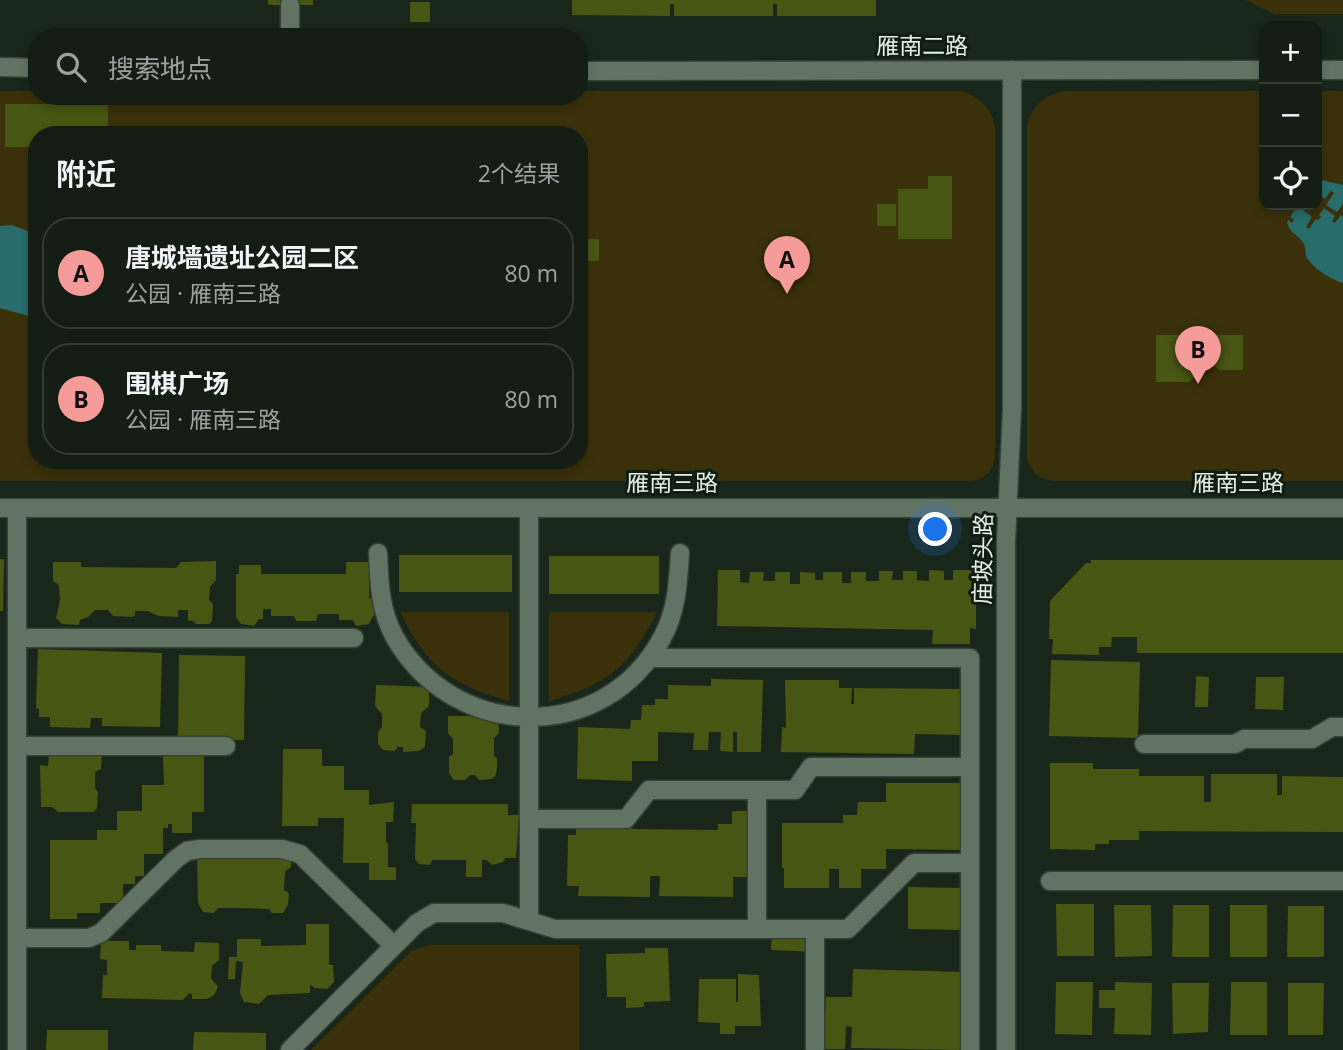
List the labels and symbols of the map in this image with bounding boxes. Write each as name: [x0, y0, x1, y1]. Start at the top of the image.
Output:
street label: 雁南二路: [876, 29, 968, 61]
pin: A: [764, 236, 810, 294]
pin: B: [1175, 326, 1221, 384]
street label: 雁南三路: [626, 466, 718, 498]
street label: 雁南三路: [1192, 466, 1284, 498]
your location: [918, 512, 952, 546]
street label: 庙坡头路: [965, 513, 999, 605]

